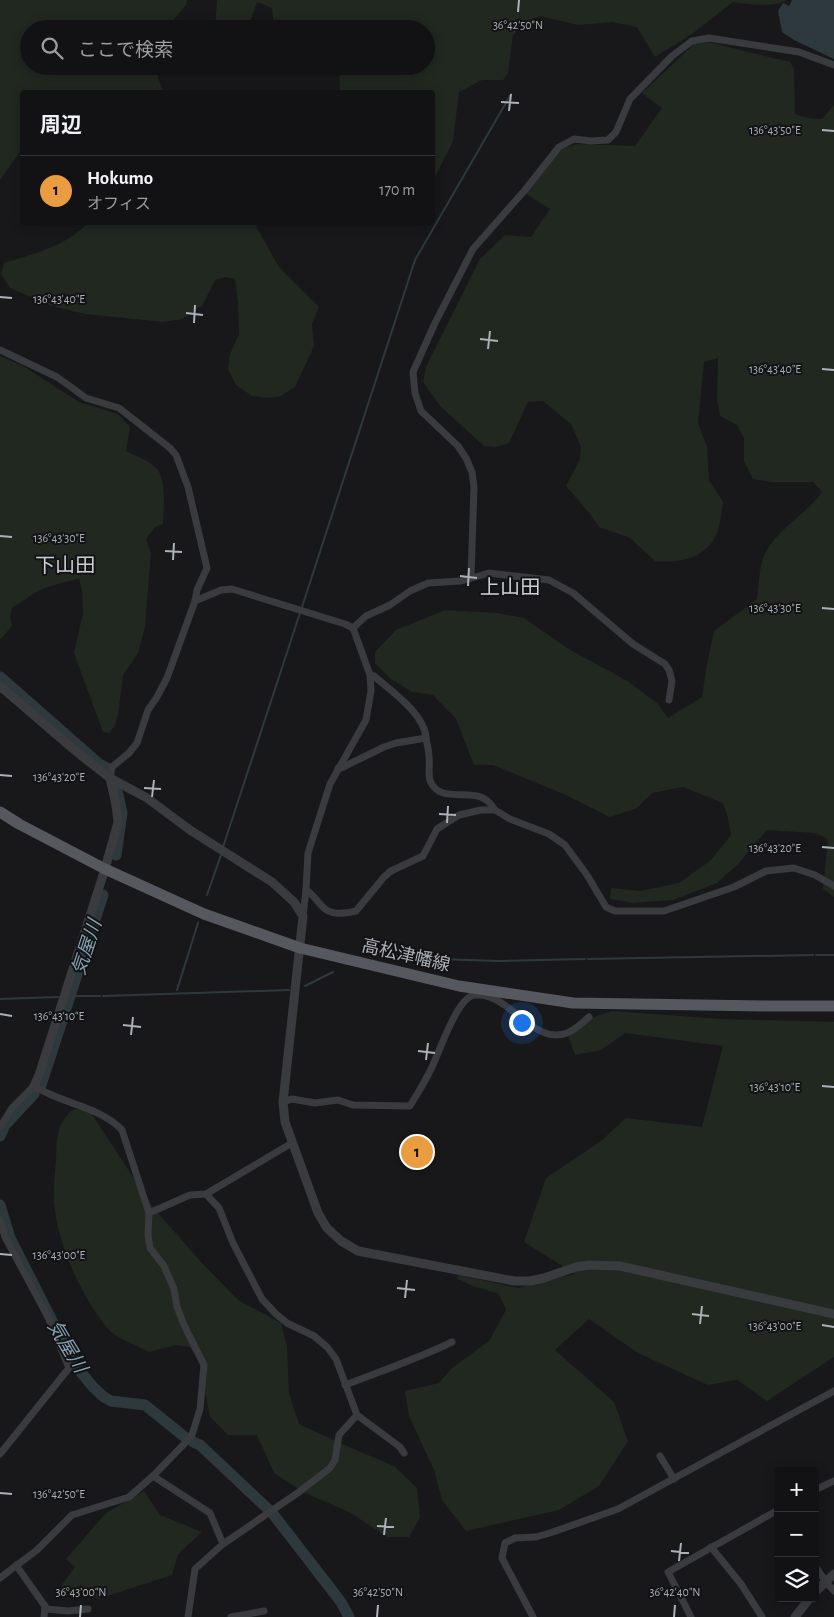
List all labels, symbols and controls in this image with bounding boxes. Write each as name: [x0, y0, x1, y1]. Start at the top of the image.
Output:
text: 36°42'50"N: [493, 19, 543, 31]
search box: [20, 20, 435, 75]
icon: search: [38, 34, 66, 62]
text: ここで検索: [78, 41, 173, 60]
text: 周辺: [40, 115, 82, 136]
text: 136°43'50"E: [749, 124, 801, 136]
text: Hokumo: [87, 169, 153, 188]
text: 1: [53, 182, 59, 198]
text: 170 m: [379, 182, 415, 198]
text: オフィス: [87, 196, 151, 212]
text: 136°43'40"E: [33, 293, 85, 305]
text: 136°43'40"E: [749, 363, 801, 375]
text: 136°43'30"E: [33, 532, 85, 544]
district label: 下山田: [35, 555, 95, 576]
district label: 上山田: [480, 577, 540, 598]
text: 136°43'30"E: [749, 602, 801, 614]
text: 136°43'20"E: [33, 771, 85, 783]
text: 136°43'20"E: [749, 842, 801, 854]
water label: 気屋川: [69, 915, 106, 978]
street label: 高松津幡線: [360, 935, 452, 975]
text: 136°43'10"E: [34, 1010, 84, 1022]
your location: [509, 1010, 535, 1036]
text: 136°43'10"E: [750, 1081, 800, 1093]
pin: 1: [401, 1133, 433, 1171]
text: 136°43'00"E: [33, 1249, 86, 1261]
water label: 気屋川: [44, 1317, 91, 1378]
text: 136°43'00"E: [749, 1320, 802, 1332]
map controls: [774, 1467, 819, 1602]
button: +: [774, 1467, 819, 1512]
text: 136°42'50"E: [33, 1488, 85, 1500]
button: −: [774, 1512, 819, 1557]
button: layers: [774, 1557, 819, 1602]
text: 36°43'00"N: [55, 1586, 107, 1598]
text: 36°42'50"N: [353, 1586, 403, 1598]
text: 36°42'40"N: [650, 1586, 701, 1598]

